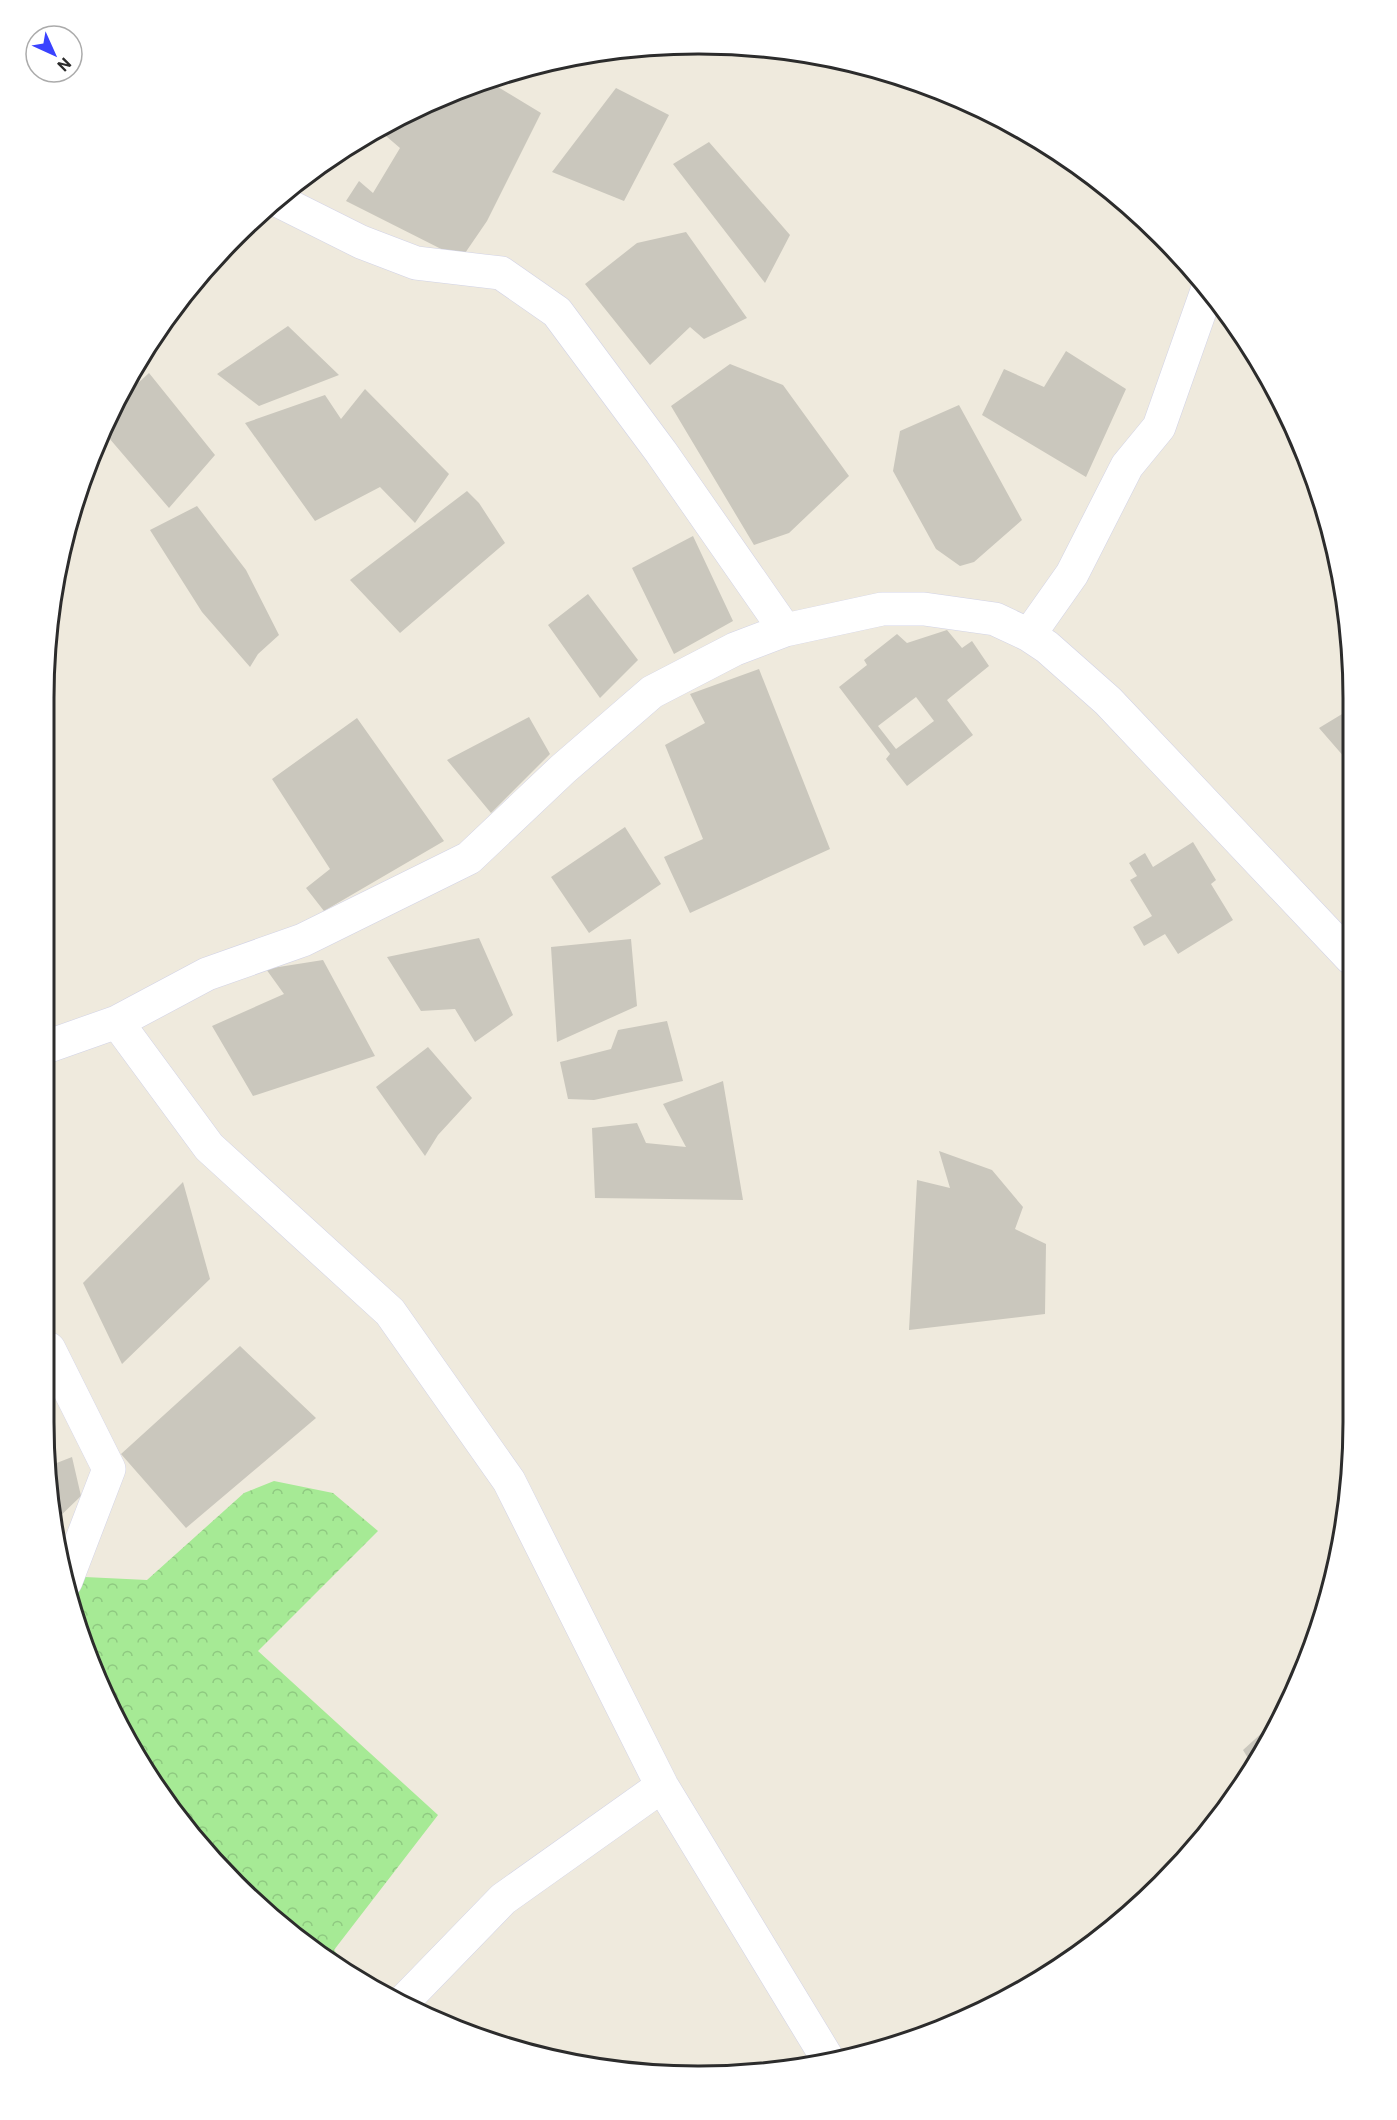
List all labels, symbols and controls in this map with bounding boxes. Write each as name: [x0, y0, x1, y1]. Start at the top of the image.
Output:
north arrow: [24, 24, 84, 84]
text: N: [54, 54, 75, 75]

